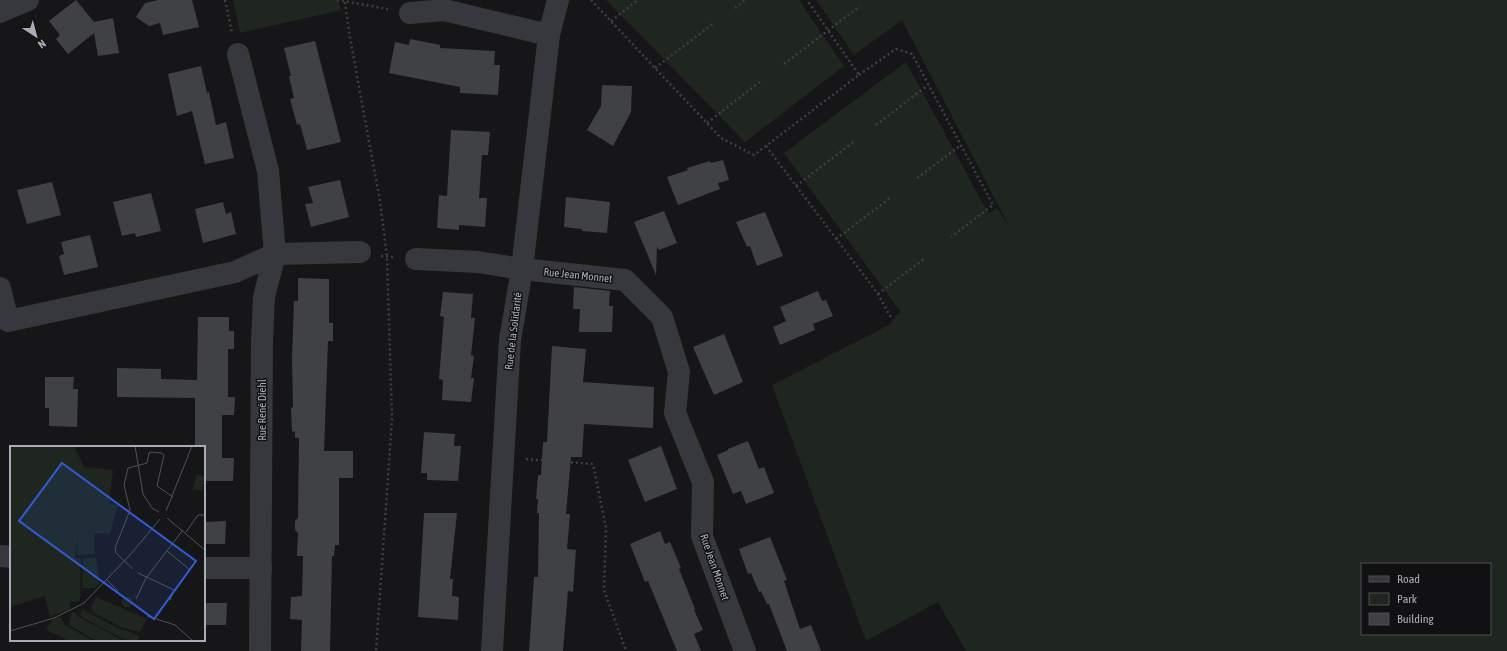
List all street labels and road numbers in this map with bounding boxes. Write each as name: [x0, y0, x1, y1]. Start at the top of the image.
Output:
street label: Rue Jean Monnet: [543, 265, 613, 285]
street label: Rue de la Solidarité: [502, 292, 524, 370]
street label: Rue René Diehl: [256, 379, 268, 441]
street label: Rue Jean Monnet: [698, 532, 732, 602]

